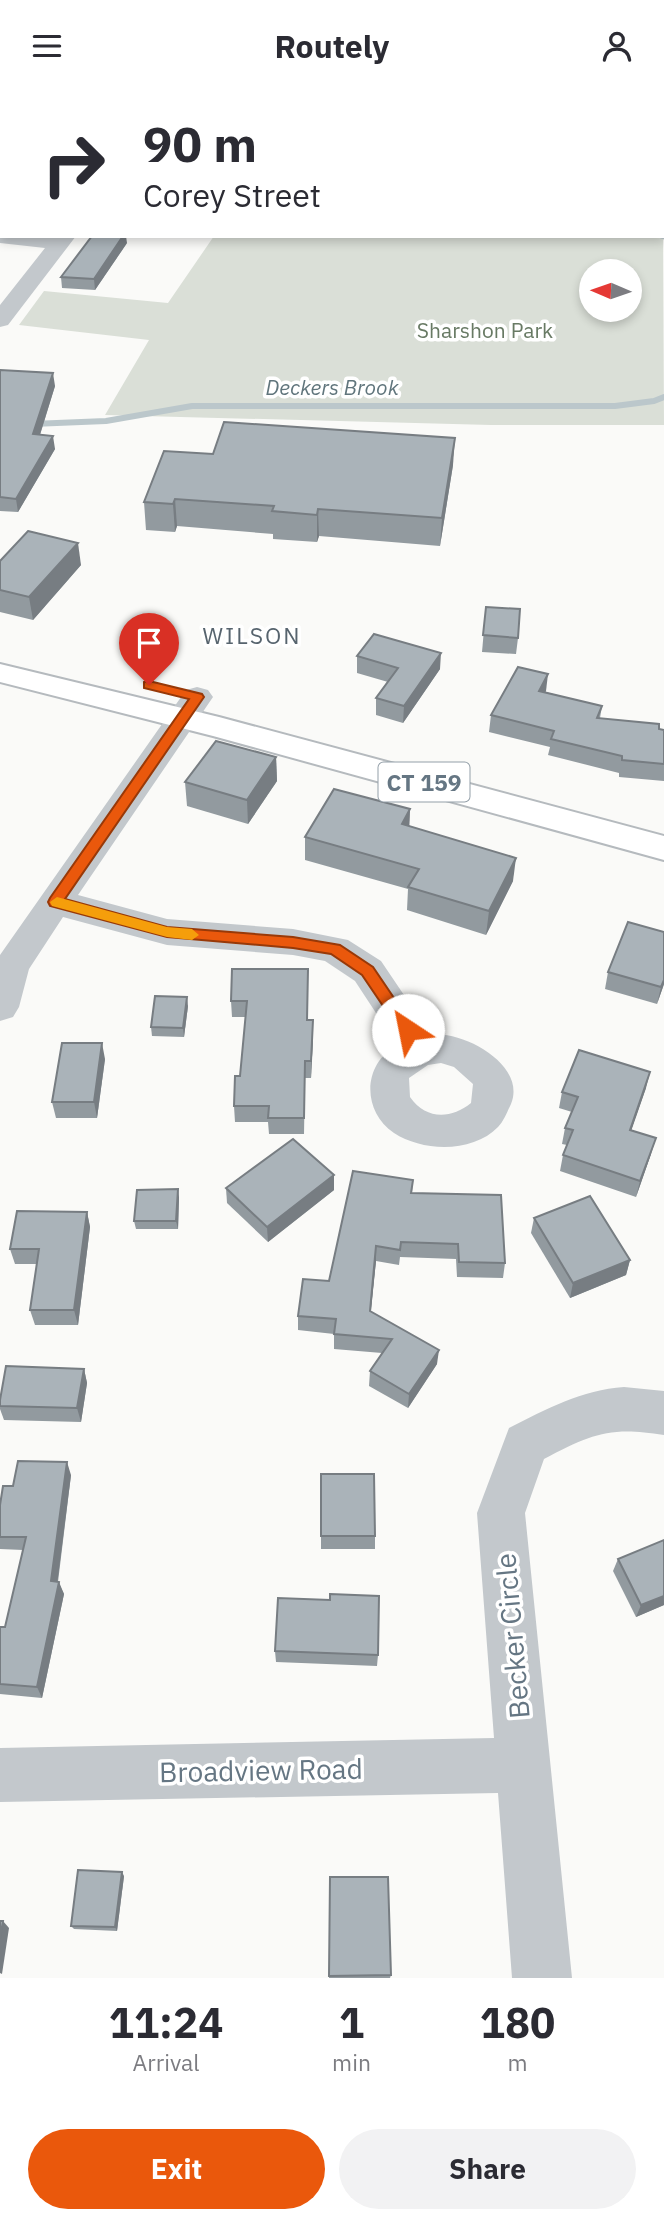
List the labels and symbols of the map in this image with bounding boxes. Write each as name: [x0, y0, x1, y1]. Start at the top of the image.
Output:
north arrow: [579, 259, 642, 322]
park label: Sharshon Park: [417, 316, 553, 344]
water label: Deckers Brook: [265, 373, 400, 401]
pin: [119, 613, 179, 685]
district label: WILSON: [202, 620, 302, 650]
road number: CT 159: [378, 762, 470, 801]
position arrow: [371, 993, 445, 1067]
street label: Becker Circle: [486, 1552, 538, 1720]
street label: Broadview Road: [159, 1750, 363, 1790]

